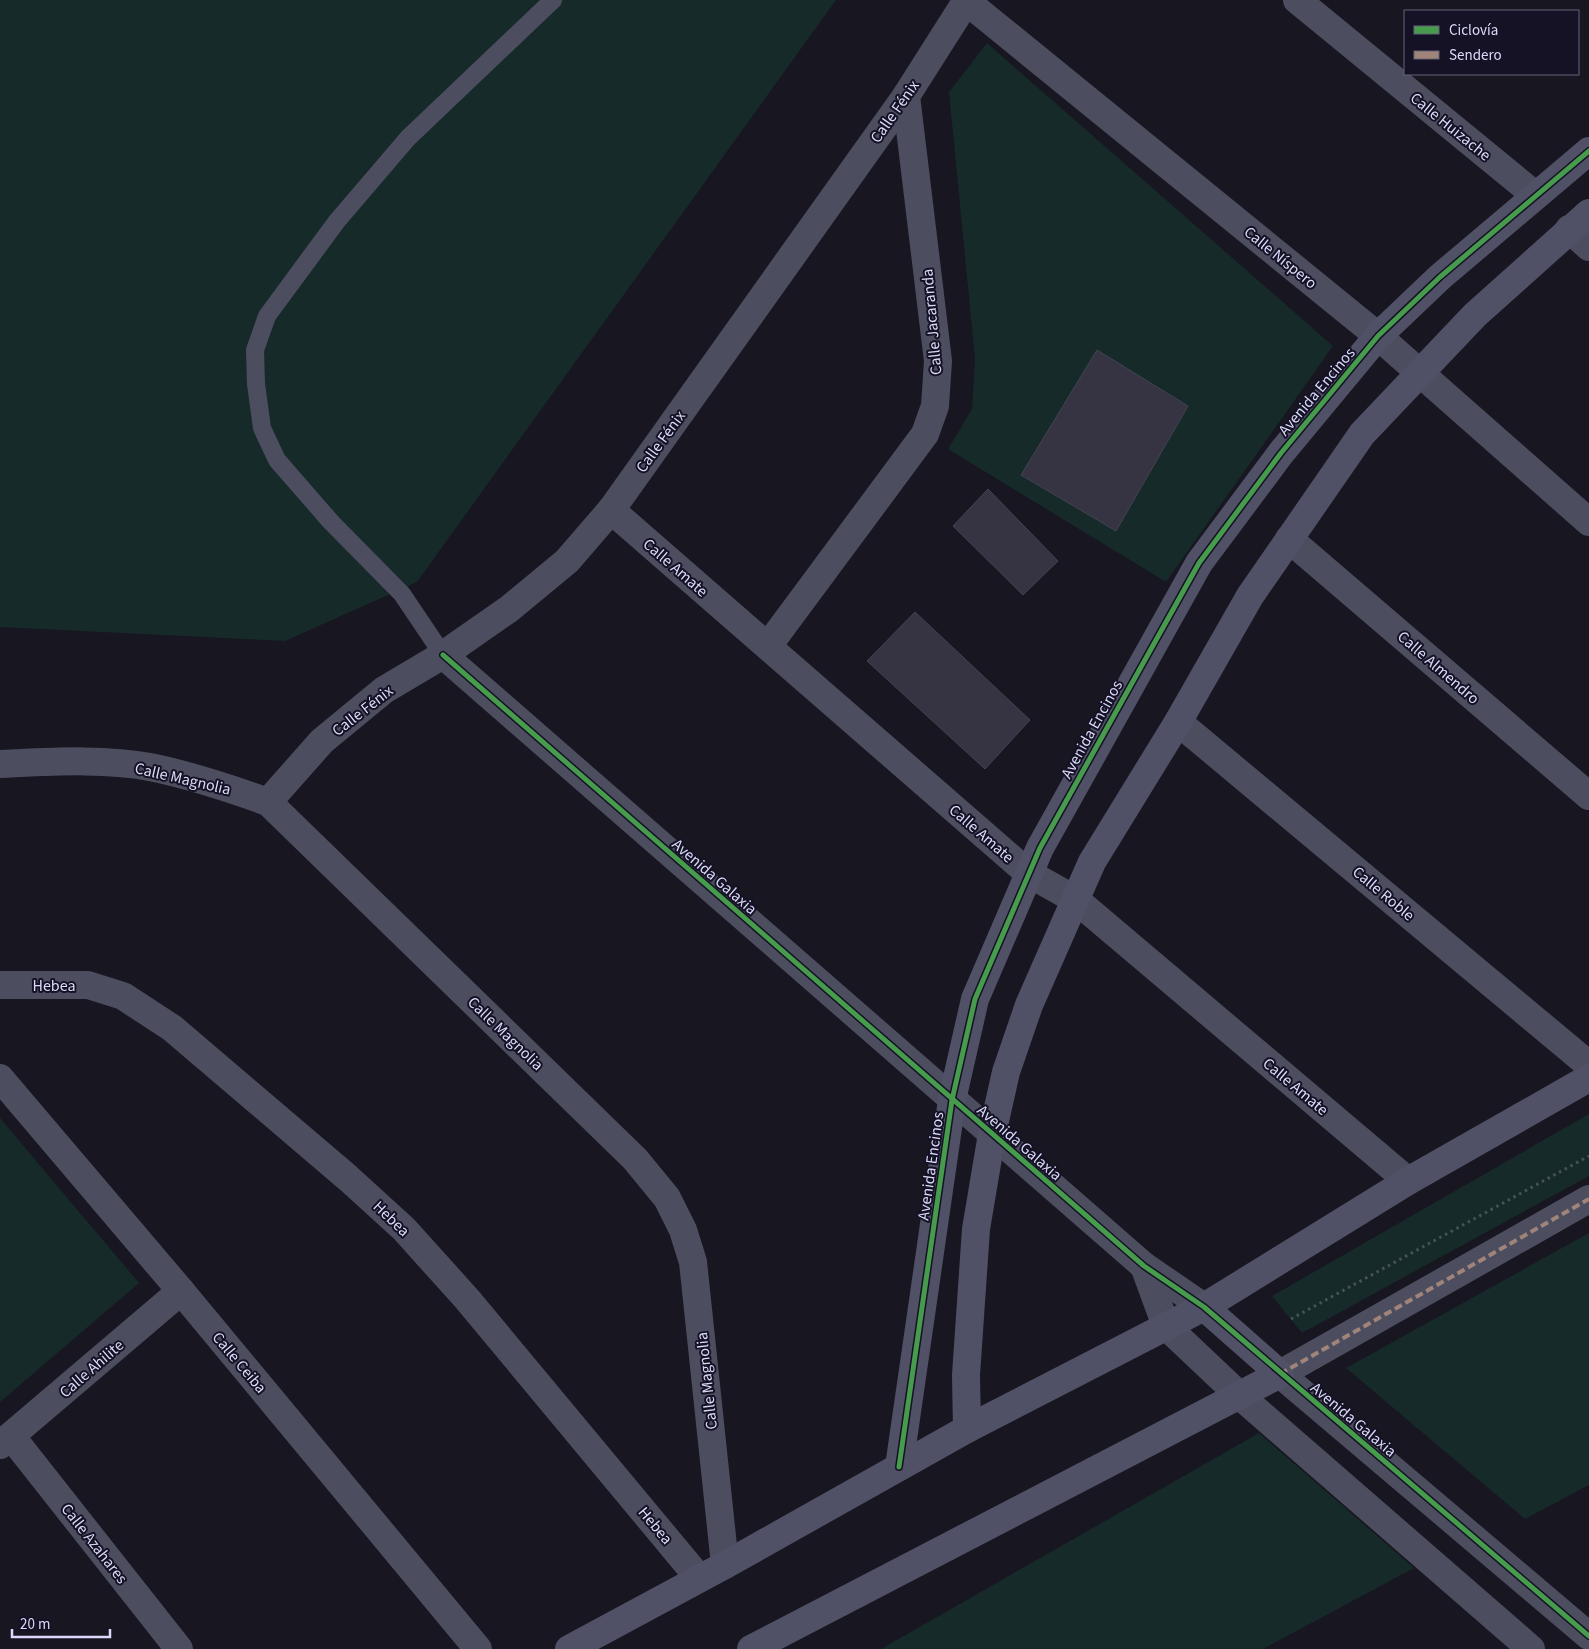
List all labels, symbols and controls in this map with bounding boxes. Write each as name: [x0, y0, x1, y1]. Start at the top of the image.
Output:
legend: [1404, 10, 1579, 75]
text: Ciclovía: [1449, 20, 1498, 41]
text: Sendero: [1449, 45, 1502, 66]
street label: Calle Fénix: [865, 76, 924, 147]
street label: Calle Huizache: [1405, 87, 1495, 166]
street label: Calle Níspero: [1239, 221, 1322, 294]
street label: Calle Jacaranda: [916, 268, 948, 376]
street label: Avenida Encinos: [1273, 342, 1360, 441]
street label: Calle Fénix: [631, 406, 691, 477]
street label: Calle Amate: [638, 533, 713, 602]
street label: Calle Almendro: [1393, 626, 1484, 710]
street label: Avenida Encinos: [1056, 676, 1128, 783]
street label: Calle Fénix: [327, 680, 398, 742]
street label: Calle Magnolia: [133, 757, 233, 801]
street label: Calle Amate: [944, 799, 1019, 868]
street label: Avenida Galaxia: [667, 834, 762, 920]
street label: Calle Roble: [1348, 861, 1419, 926]
street label: Hebea: [33, 975, 76, 997]
street label: Calle Magnolia: [463, 992, 548, 1076]
street label: Calle Amate: [1258, 1053, 1333, 1121]
street label: Avenida Galaxia: [972, 1100, 1067, 1186]
street label: Avenida Encinos: [912, 1110, 950, 1222]
street label: Hebea: [368, 1196, 414, 1242]
street label: Calle Ceiba: [207, 1327, 272, 1398]
street label: Calle Magnolia: [691, 1331, 723, 1431]
street label: Calle Ahilite: [55, 1335, 129, 1403]
street label: Avenida Galaxia: [1306, 1377, 1401, 1462]
street label: Calle Azahares: [56, 1499, 133, 1589]
street label: Hebea: [633, 1502, 677, 1549]
scale bar: [12, 1606, 110, 1638]
text: 20 m: [20, 1614, 50, 1635]

